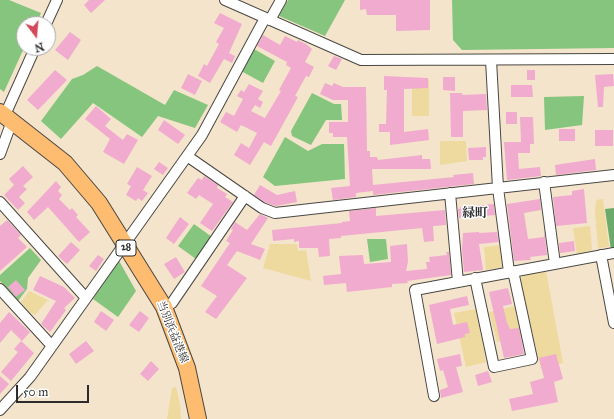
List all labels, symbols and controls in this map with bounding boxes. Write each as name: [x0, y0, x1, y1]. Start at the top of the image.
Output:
north arrow: [16, 16, 56, 56]
text: N: [33, 40, 45, 55]
district label: 緑町: [462, 206, 488, 222]
road number: 28: [116, 240, 136, 256]
street label: 当別浜益港線: [154, 299, 190, 365]
scale bar: [18, 377, 91, 403]
text: 50 m: [23, 385, 48, 399]

